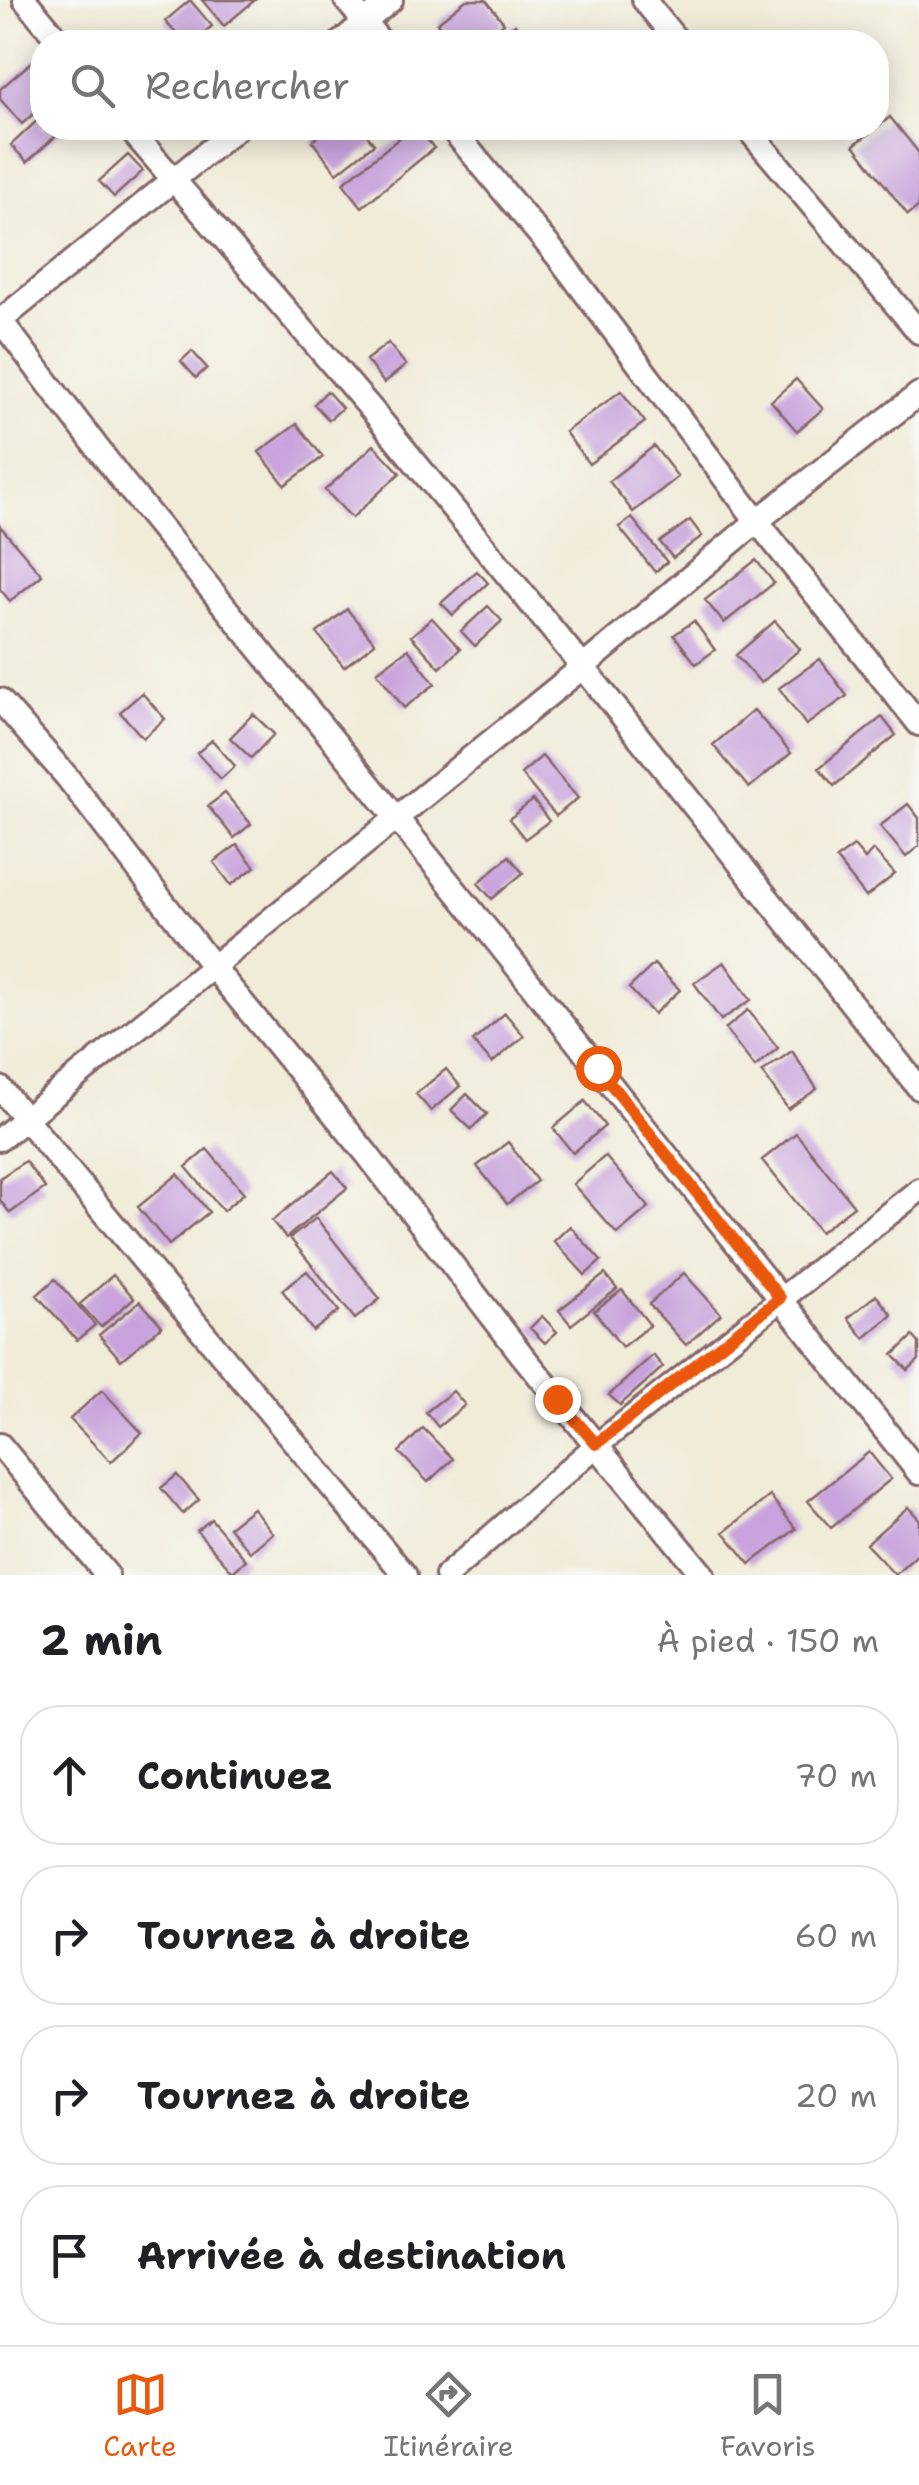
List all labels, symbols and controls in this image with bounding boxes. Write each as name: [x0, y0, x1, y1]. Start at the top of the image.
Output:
search box: [30, 30, 889, 140]
icon: search: [65, 58, 120, 113]
text: Rechercher: [145, 60, 350, 111]
route start: [576, 1046, 622, 1092]
route end: [535, 1377, 581, 1423]
text: 2 min: [40, 1612, 162, 1668]
text: À pied · 150 m: [657, 1619, 879, 1662]
icon: ahead: [42, 1748, 97, 1803]
text: Continuez: [137, 1750, 333, 1801]
text: 70 m: [794, 1754, 877, 1797]
icon: right: [42, 1908, 97, 1963]
text: Tournez à droite: [137, 1910, 470, 1961]
text: 60 m: [795, 1914, 877, 1957]
icon: right: [42, 2068, 97, 2123]
text: Tournez à droite: [137, 2070, 470, 2121]
text: 20 m: [795, 2074, 877, 2117]
icon: arrive: [42, 2228, 97, 2283]
text: Arrivée à destination: [137, 2230, 566, 2281]
tab: Carte: [103, 2367, 177, 2465]
tab: Itinéraire: [383, 2367, 514, 2465]
tab: Favoris: [720, 2367, 816, 2465]

